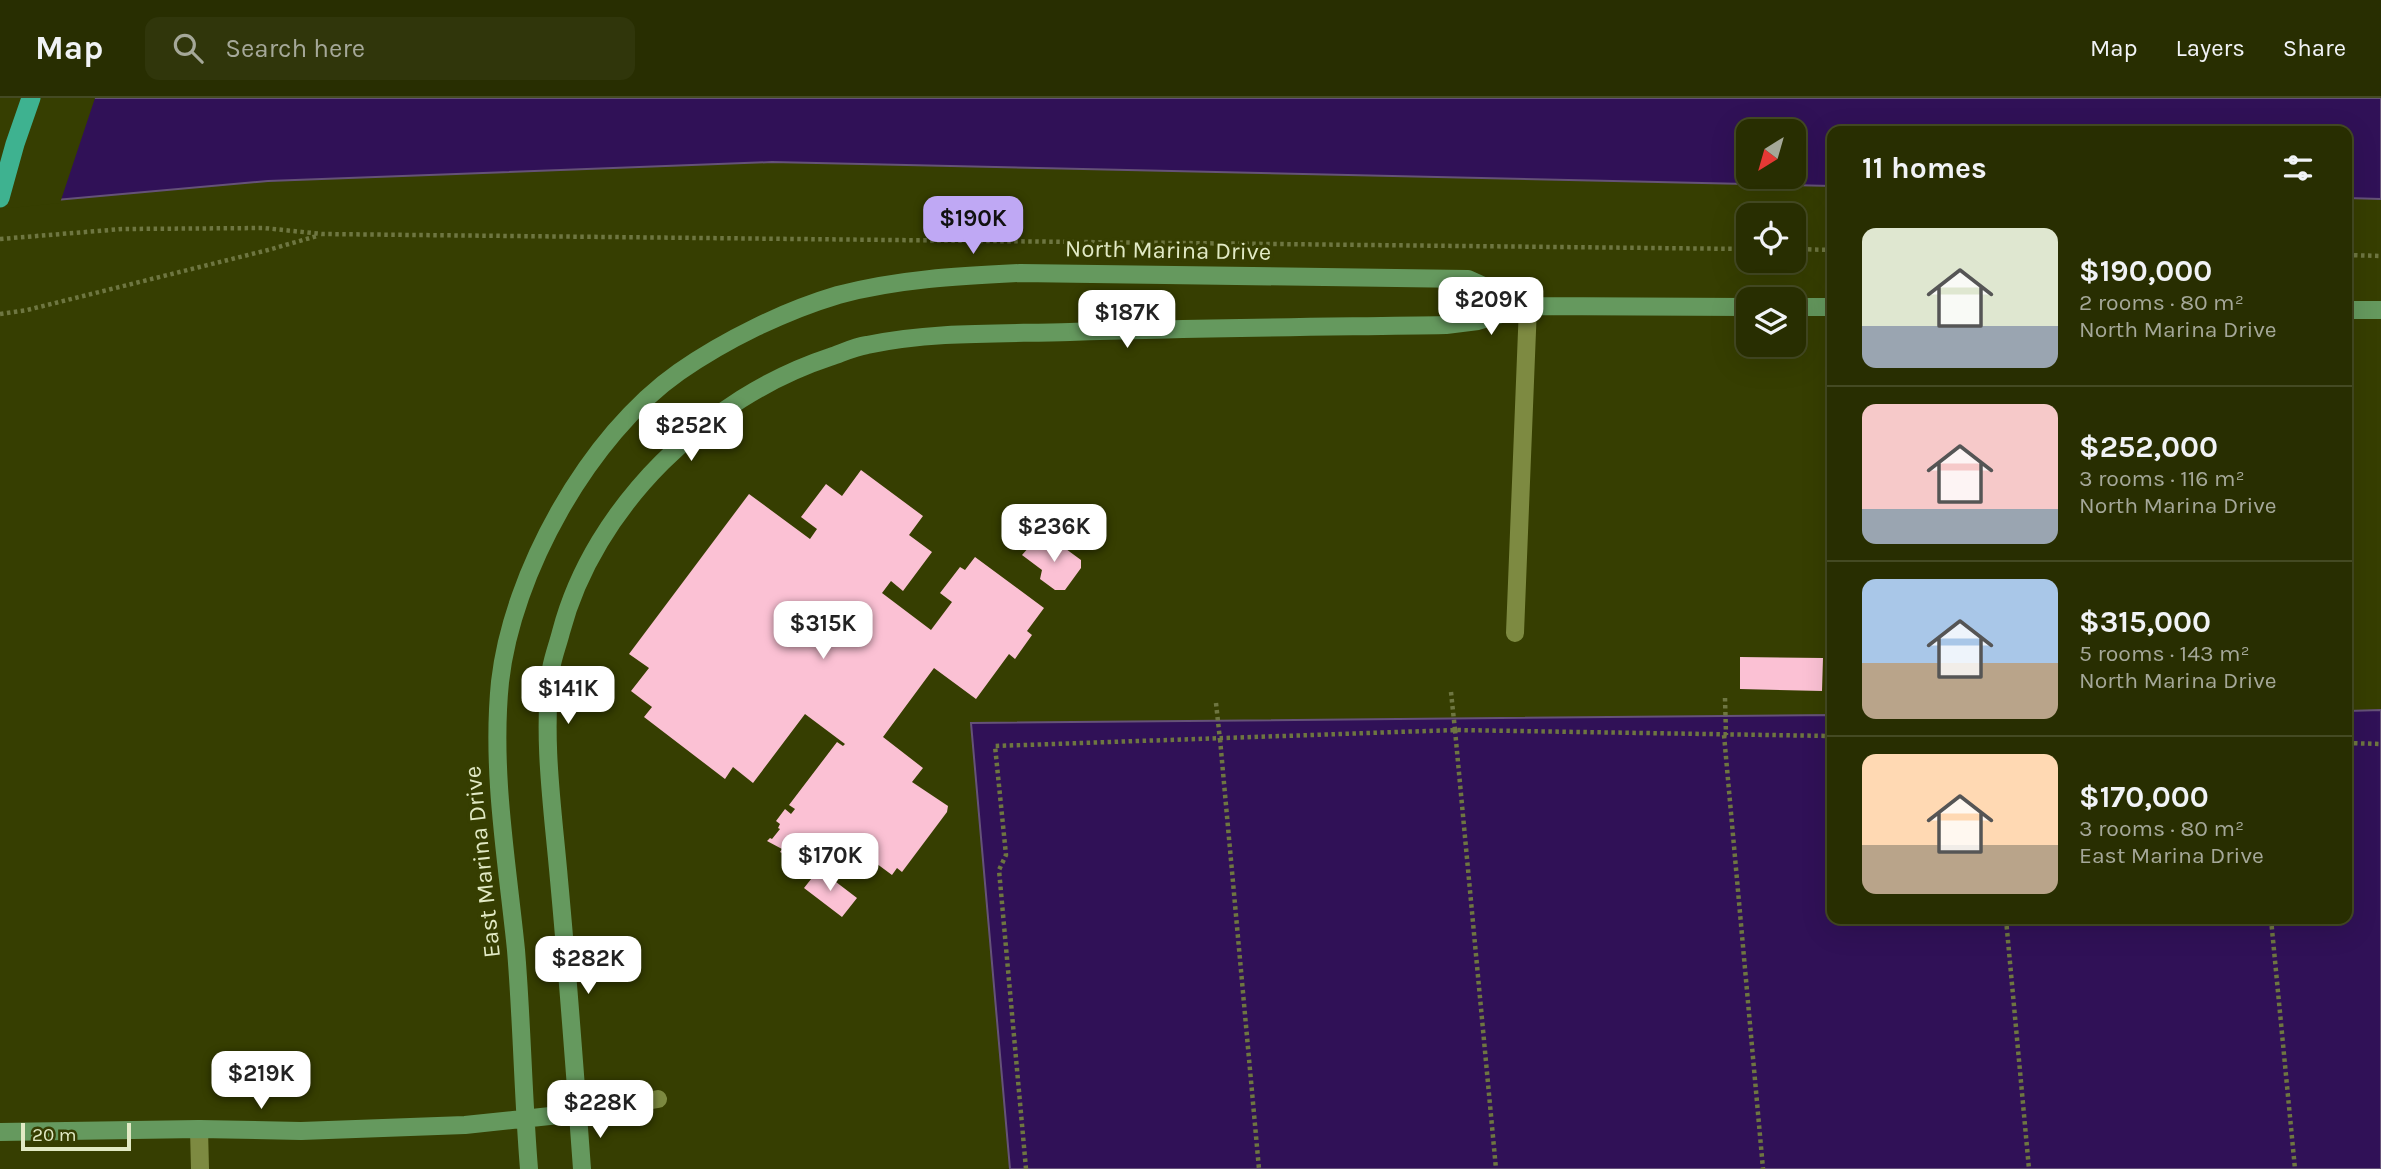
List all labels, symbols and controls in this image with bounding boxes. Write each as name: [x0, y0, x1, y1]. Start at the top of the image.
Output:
search box: [145, 17, 635, 80]
text: Map: [35, 29, 103, 67]
icon: search: [169, 29, 207, 67]
text: Search here: [225, 33, 365, 64]
text: Map: [2090, 34, 2138, 62]
text: Layers: [2176, 34, 2245, 62]
text: Share: [2283, 34, 2346, 62]
north arrow: [1736, 119, 1806, 189]
map controls: [1736, 119, 1806, 357]
icon: filters: [2279, 149, 2317, 187]
text: 11 homes: [1862, 150, 1987, 186]
pin: $190K: [924, 197, 1022, 256]
button: locate: [1736, 203, 1806, 273]
text: $190K: [939, 205, 1007, 232]
street label: North Marina Drive: [1065, 234, 1271, 266]
text: $190,000: [2079, 253, 2212, 289]
icon: home: [1918, 256, 2002, 340]
pin: $209K: [1442, 278, 1540, 337]
text: $209K: [1454, 286, 1528, 313]
button: layers: [1736, 287, 1806, 357]
text: 2 rooms · 80 m²: [2079, 289, 2244, 316]
pin: $187K: [1078, 290, 1176, 350]
text: $187K: [1094, 299, 1160, 326]
text: North Marina Drive: [2079, 316, 2277, 343]
pin: $252K: [642, 404, 740, 463]
text: $252K: [655, 412, 727, 439]
text: $252,000: [2079, 429, 2218, 465]
icon: home: [1918, 432, 2002, 516]
text: 3 rooms · 116 m²: [2079, 465, 2245, 492]
text: North Marina Drive: [2079, 492, 2277, 519]
pin: $236K: [1005, 504, 1103, 564]
text: $236K: [1017, 513, 1091, 540]
pin: $315K: [774, 602, 872, 661]
text: $315,000: [2079, 604, 2211, 640]
icon: home: [1918, 607, 2002, 691]
text: $315K: [790, 610, 856, 637]
text: 5 rooms · 143 m²: [2079, 640, 2250, 667]
pin: $141K: [519, 666, 617, 726]
text: North Marina Drive: [2079, 667, 2277, 694]
text: $141K: [538, 675, 598, 702]
street label: East Marina Drive: [458, 765, 506, 959]
text: $170,000: [2079, 779, 2209, 815]
icon: home: [1918, 782, 2002, 866]
text: 3 rooms · 80 m²: [2079, 815, 2244, 842]
pin: $170K: [781, 834, 879, 893]
text: $170K: [797, 842, 863, 869]
text: East Marina Drive: [2079, 842, 2264, 869]
pin: $282K: [539, 936, 637, 996]
text: $282K: [551, 945, 625, 972]
pin: $219K: [212, 1052, 310, 1111]
text: $219K: [227, 1060, 295, 1087]
pin: $228K: [551, 1080, 649, 1140]
text: $228K: [563, 1089, 637, 1116]
scale bar: [21, 1120, 131, 1152]
text: 20 m: [32, 1124, 77, 1146]

